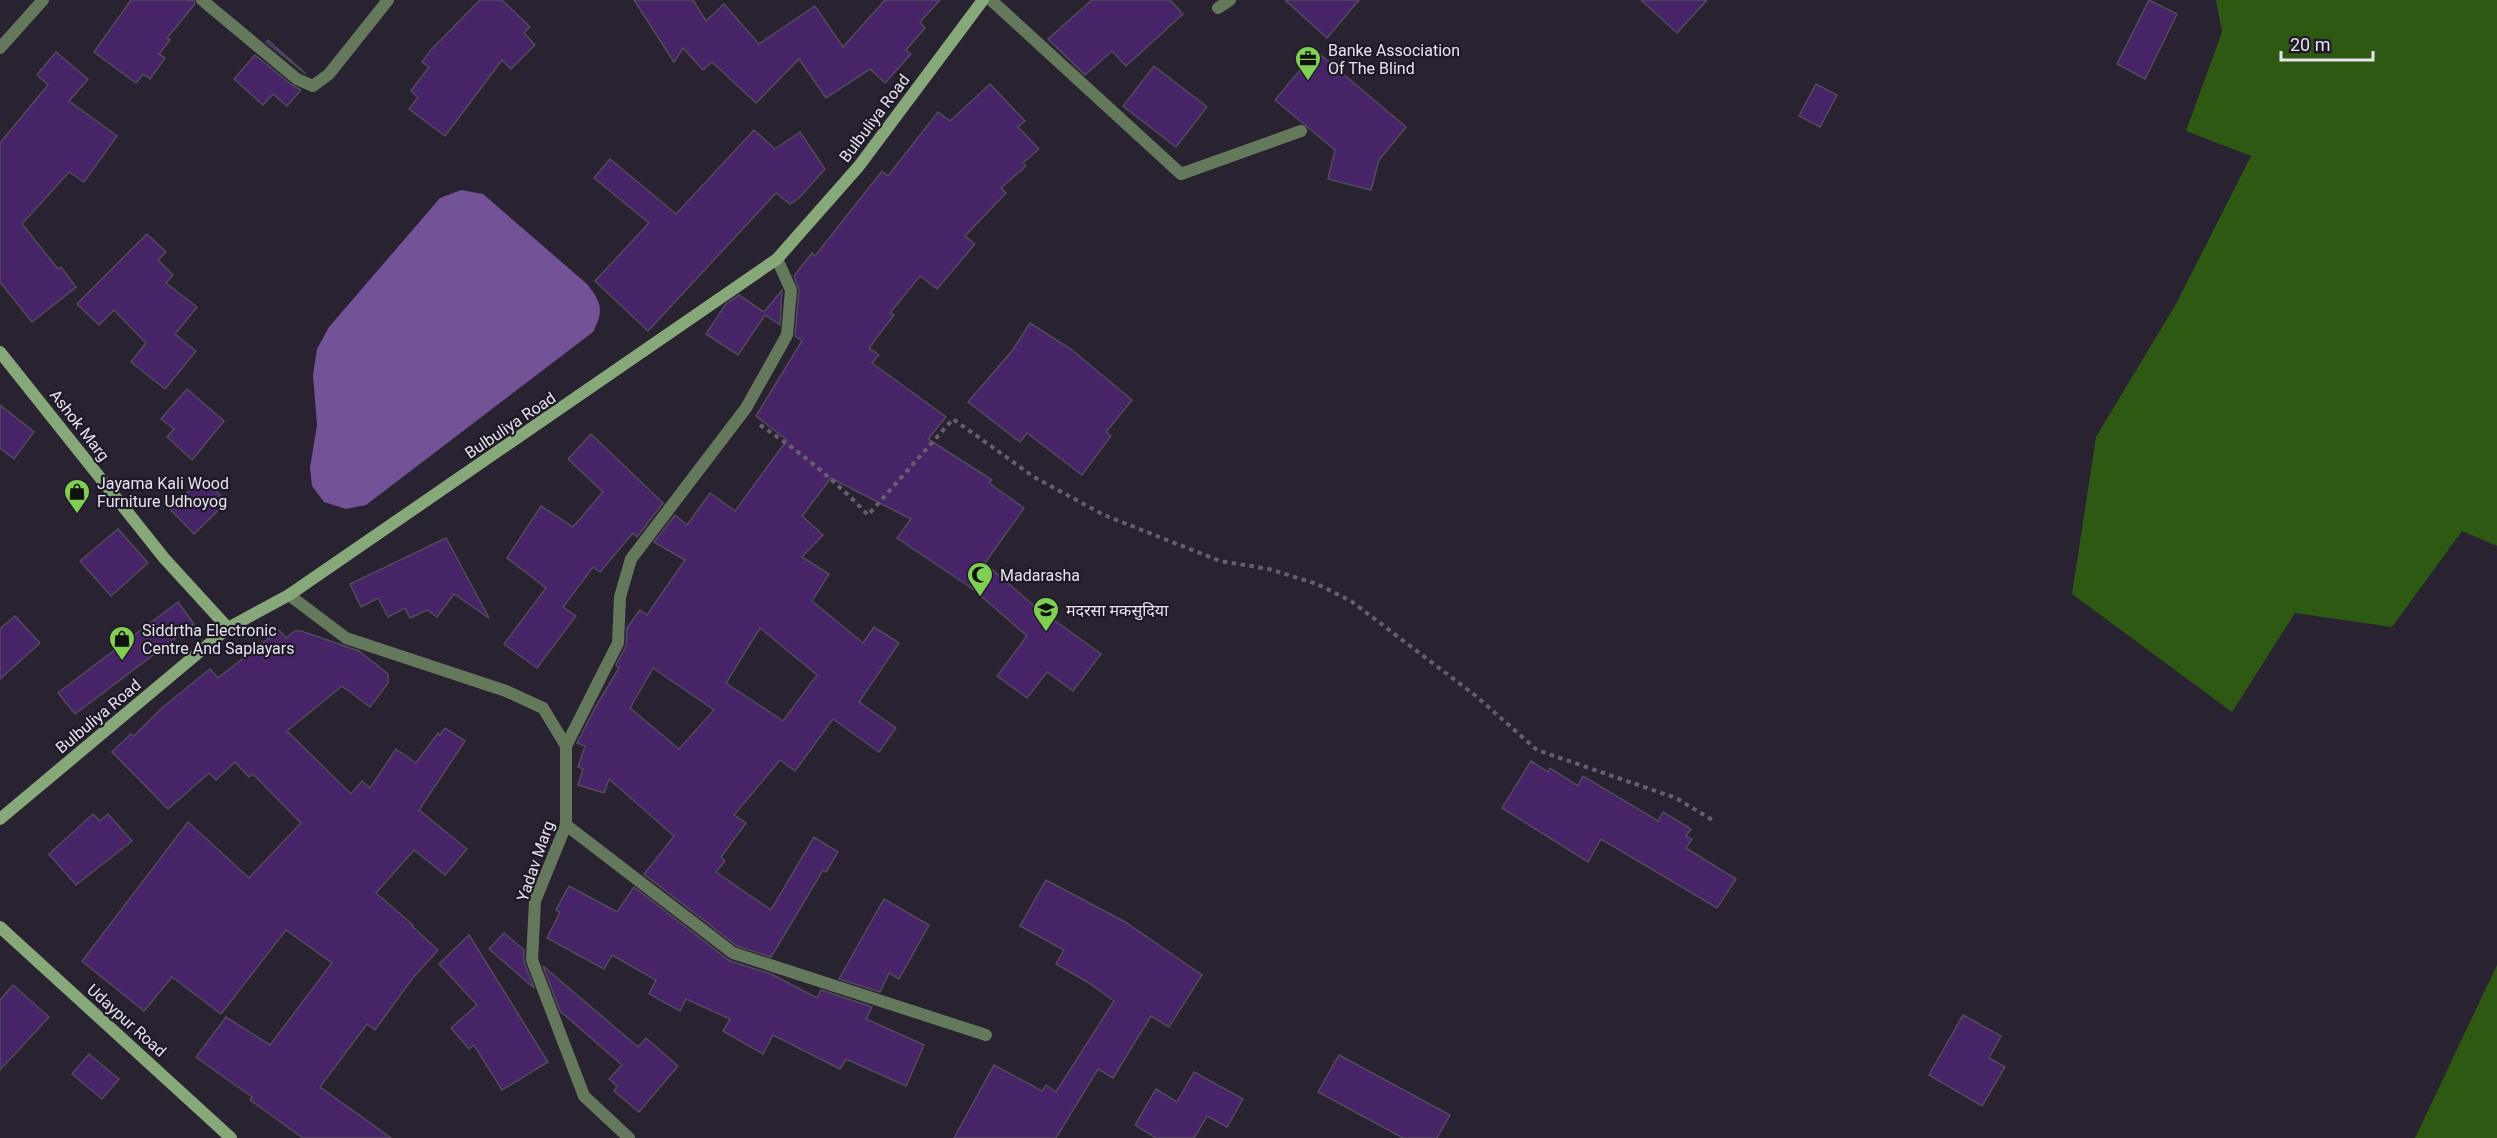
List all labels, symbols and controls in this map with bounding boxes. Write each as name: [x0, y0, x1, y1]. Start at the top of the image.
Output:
scale bar: [2281, 24, 2372, 62]
text: 20 m: [2290, 34, 2330, 55]
place label: Banke Association Of The Blind: [1328, 41, 1460, 78]
office icon: Banke Association Of The Blind: [1293, 44, 1323, 82]
street label: Bulbuliya Road: [835, 71, 914, 166]
street label: Ashok Marg: [46, 386, 113, 465]
street label: Bulbuliya Road: [461, 388, 559, 463]
place label: Jayama Kali Wood Furniture Udhoyog: [97, 474, 229, 511]
shop icon: Jayama Kali Wood Furniture Udhoyog: [62, 477, 92, 515]
mosque icon: Madarasha: [965, 560, 995, 598]
place label: Madarasha: [1000, 566, 1080, 585]
school or university icon: मदरसा मकसुदिया: [1031, 595, 1061, 633]
place label: मदरसा मकसुदिया: [1066, 601, 1169, 621]
place label: Siddrtha Electronic Centre And Saplayars: [142, 621, 294, 658]
shop icon: Siddrtha Electronic Centre And Saplayars: [107, 624, 137, 662]
street label: Bulbuliya Road: [52, 675, 145, 757]
street label: Yadav Marg: [513, 818, 558, 904]
street label: Udaypur Road: [83, 980, 170, 1061]

